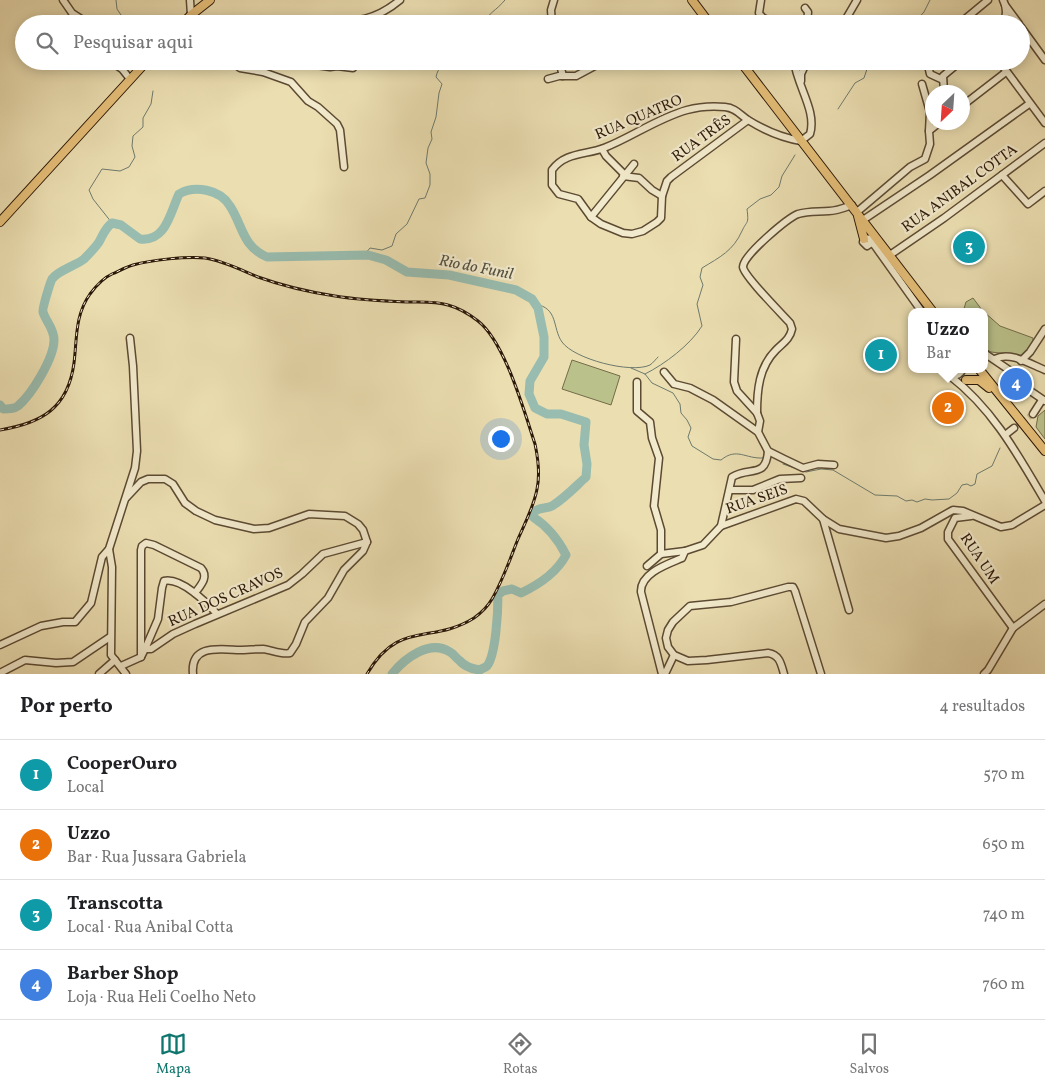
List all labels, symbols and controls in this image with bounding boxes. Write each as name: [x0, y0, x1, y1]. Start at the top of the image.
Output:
search box: [15, 15, 1030, 70]
icon: search: [33, 29, 61, 57]
text: Pesquisar aqui: [73, 30, 193, 56]
north arrow: [925, 85, 970, 130]
street label: RUA QUATRO: [592, 90, 686, 146]
street label: RUA TRÊS: [668, 110, 736, 168]
street label: RUA ANIBAL COTTA: [898, 140, 1023, 238]
pin: 3: [953, 228, 985, 266]
water label: Rio do Funil: [437, 250, 515, 286]
popup: [908, 308, 988, 373]
text: Uzzo: [926, 317, 970, 343]
pin: 1: [865, 336, 897, 374]
text: Bar: [926, 343, 951, 365]
pin: 4: [1000, 365, 1032, 403]
pin: 2: [932, 389, 964, 427]
your location: [488, 426, 514, 452]
street label: RUA SEIS: [723, 480, 791, 520]
street label: RUA UM: [954, 529, 1004, 589]
street label: RUA DOS CRAVOS: [165, 563, 287, 633]
text: Por perto: [20, 692, 113, 721]
text: 4 resultados: [939, 696, 1025, 718]
text: CooperOuro: [67, 751, 177, 777]
text: 1: [33, 764, 39, 786]
text: 570 m: [983, 764, 1025, 786]
text: Local: [67, 777, 104, 799]
text: Uzzo: [67, 821, 110, 847]
text: 2: [32, 834, 40, 856]
text: 650 m: [983, 834, 1025, 856]
text: Bar · Rua Jussara Gabriela: [67, 847, 246, 869]
text: Transcotta: [67, 891, 163, 917]
text: 3: [32, 904, 40, 926]
text: 740 m: [983, 904, 1025, 926]
text: Local · Rua Anibal Cotta: [67, 917, 233, 939]
text: Barber Shop: [67, 961, 178, 987]
text: 4: [31, 974, 41, 996]
text: 760 m: [982, 974, 1025, 996]
text: Loja · Rua Heli Coelho Neto: [67, 987, 256, 1009]
tab: Mapa: [156, 1030, 191, 1079]
tab: Rotas: [503, 1030, 538, 1079]
tab: Salvos: [849, 1030, 889, 1079]

